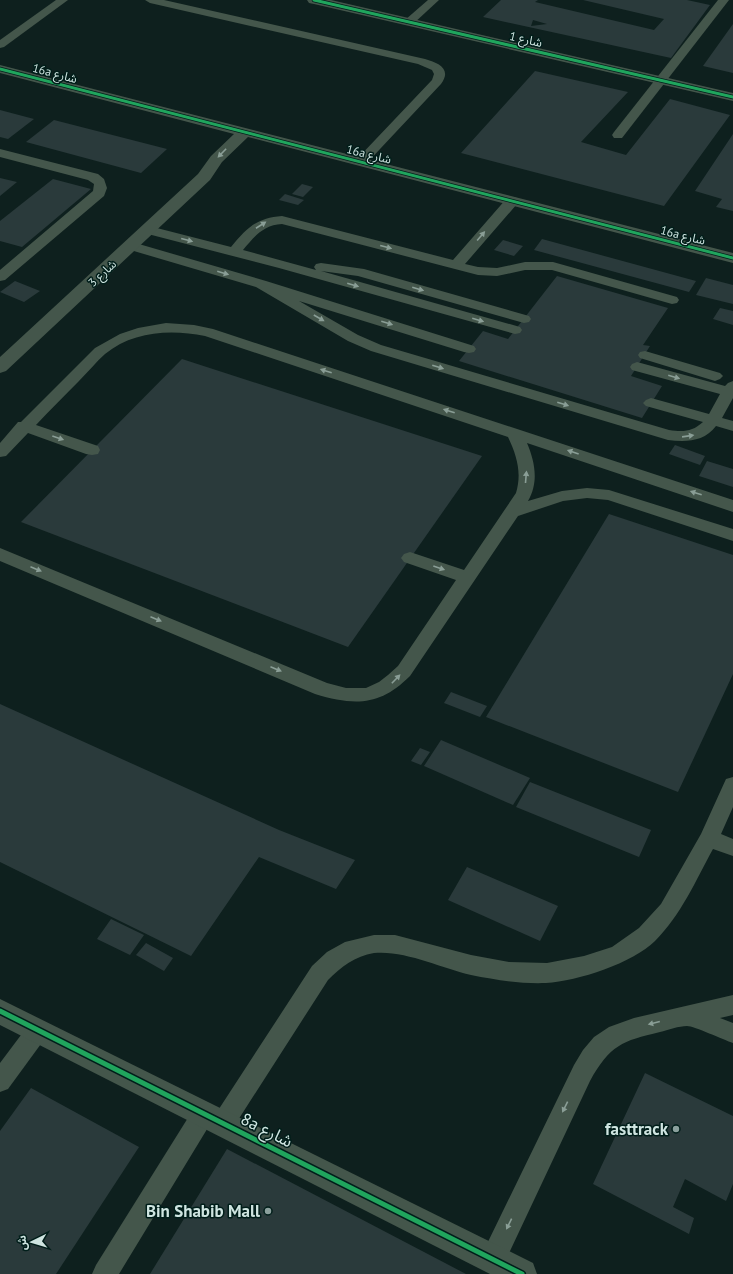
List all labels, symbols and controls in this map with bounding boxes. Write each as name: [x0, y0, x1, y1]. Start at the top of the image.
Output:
street label: شارع 1: [508, 28, 544, 52]
street label: 16a شارع: [30, 60, 79, 88]
street label: 16a شارع: [345, 141, 393, 169]
one-way arrow: [217, 148, 227, 158]
one-way arrow: [256, 221, 266, 229]
street label: 16a شارع: [659, 222, 707, 250]
one-way arrow: [477, 230, 486, 241]
one-way arrow: [181, 237, 193, 243]
one-way arrow: [380, 245, 392, 251]
street label: شارع 3: [85, 256, 121, 291]
one-way arrow: [216, 270, 229, 276]
one-way arrow: [347, 282, 359, 288]
one-way arrow: [412, 286, 424, 292]
one-way arrow: [313, 314, 325, 321]
one-way arrow: [472, 317, 484, 323]
one-way arrow: [381, 320, 393, 326]
one-way arrow: [433, 364, 445, 370]
one-way arrow: [319, 368, 331, 374]
one-way arrow: [669, 374, 681, 380]
one-way arrow: [557, 401, 569, 407]
one-way arrow: [443, 408, 455, 414]
one-way arrow: [682, 433, 694, 439]
one-way arrow: [53, 435, 65, 441]
one-way arrow: [566, 449, 578, 455]
one-way arrow: [523, 470, 530, 483]
one-way arrow: [690, 490, 702, 496]
one-way arrow: [30, 566, 42, 572]
one-way arrow: [433, 566, 445, 572]
one-way arrow: [150, 617, 162, 623]
one-way arrow: [270, 667, 282, 673]
one-way arrow: [391, 674, 401, 684]
one-way arrow: [648, 1021, 660, 1027]
one-way arrow: [562, 1102, 568, 1113]
street label: 8a شارع: [236, 1108, 297, 1154]
place label: fasttrack: [605, 1118, 669, 1140]
marker: fasttrack: [671, 1124, 681, 1134]
place label: Bin Shabib Mall: [146, 1200, 261, 1222]
marker: Bin Shabib Mall: [263, 1206, 273, 1216]
one-way arrow: [506, 1219, 512, 1230]
north arrow: [12, 1222, 52, 1262]
text: ش: [14, 1235, 30, 1251]

